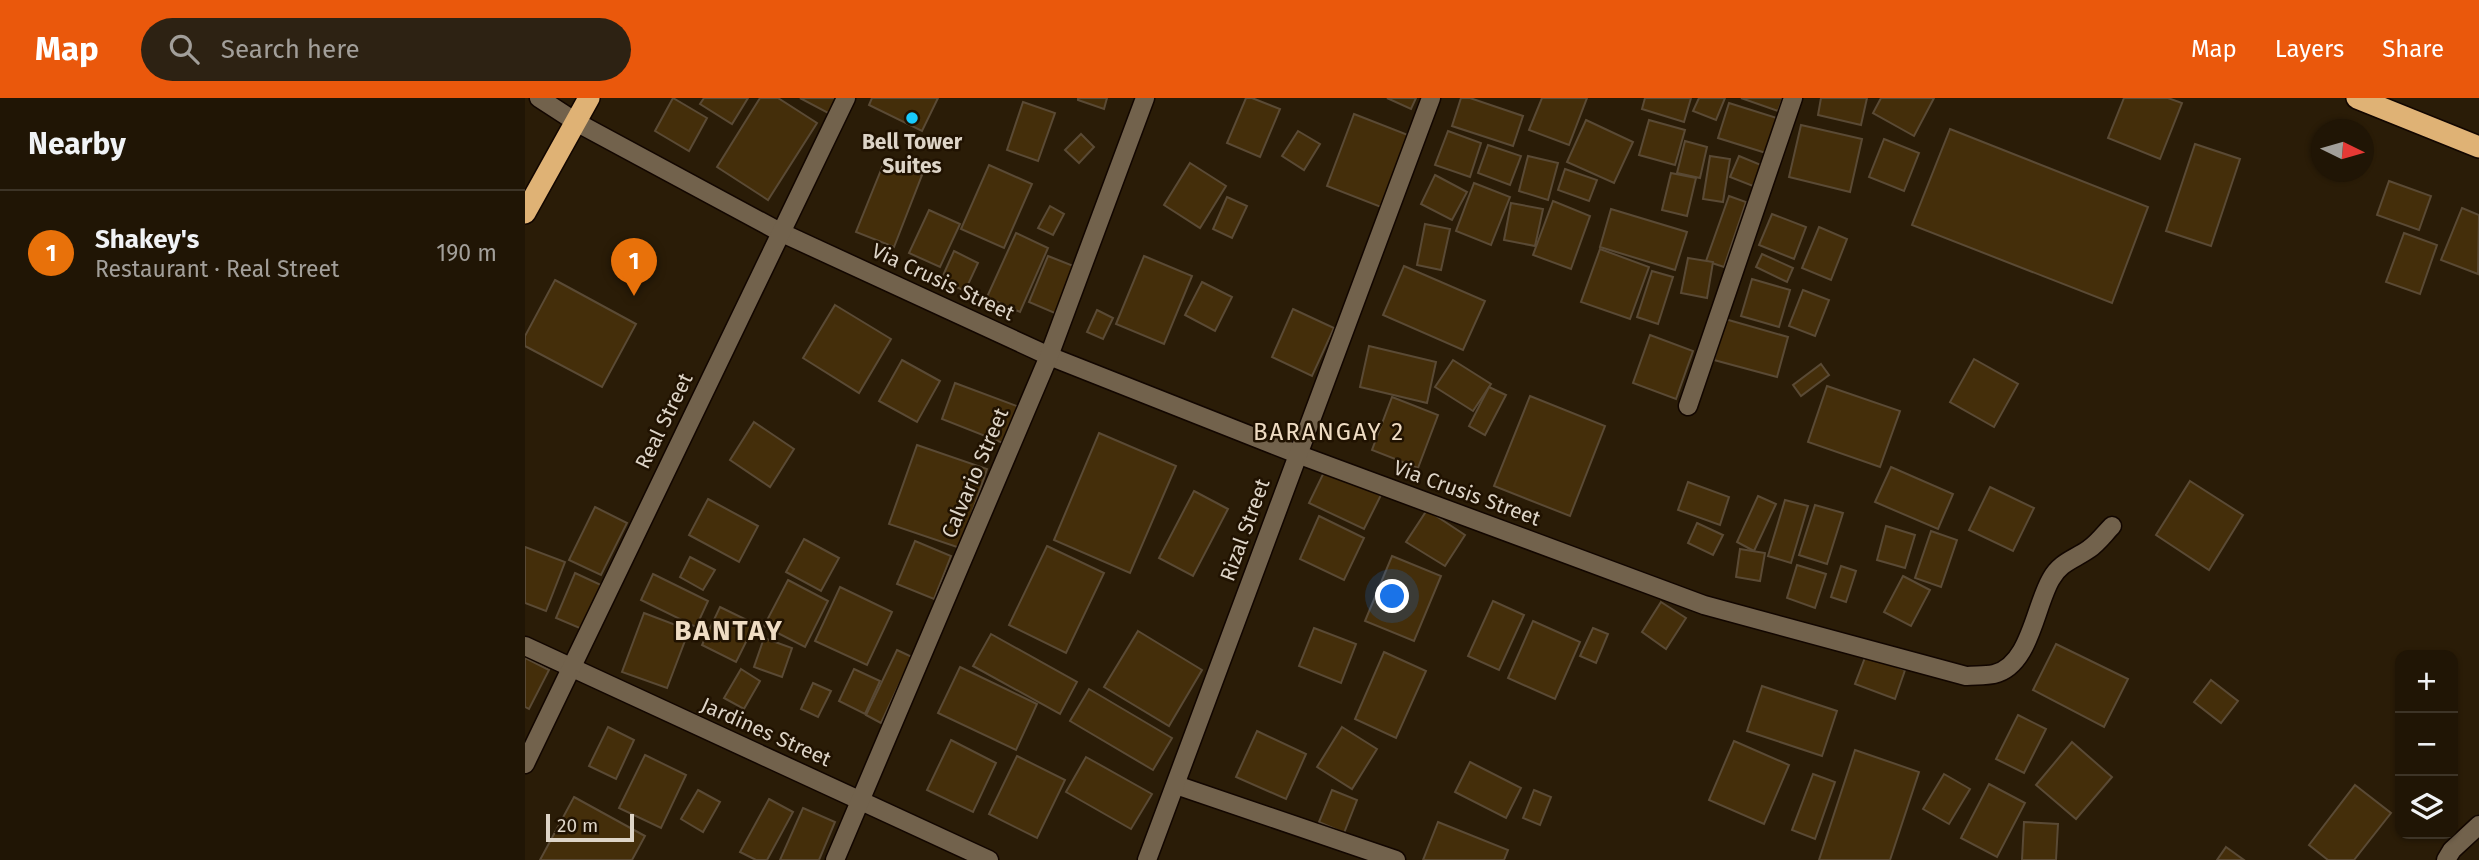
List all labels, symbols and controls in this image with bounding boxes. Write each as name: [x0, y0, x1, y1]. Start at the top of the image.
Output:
search box: [141, 18, 631, 81]
text: Map: [35, 29, 99, 69]
icon: search: [165, 30, 203, 68]
text: Search here: [221, 34, 360, 65]
text: Map: [2191, 35, 2237, 63]
text: Layers: [2275, 35, 2344, 63]
text: Share: [2382, 35, 2444, 63]
marker: Bell Tower Suites: [904, 110, 920, 126]
north arrow: [2311, 119, 2374, 182]
text: Nearby: [28, 126, 126, 162]
place label: Bell Tower Suites: [862, 129, 963, 179]
text: Shakey's: [95, 224, 199, 255]
pin: 1: [611, 238, 657, 296]
street label: Via Crusis Street: [868, 238, 1019, 327]
text: 1: [46, 239, 56, 267]
text: 190 m: [436, 239, 497, 267]
text: Restaurant · Real Street: [95, 255, 339, 283]
street label: Real Street: [630, 368, 699, 473]
street label: Calvario Street: [936, 404, 1014, 542]
district label: BARANGAY 2: [1253, 418, 1405, 446]
street label: Via Crusis Street: [1390, 454, 1544, 532]
street label: Rizal Street: [1214, 475, 1276, 585]
your location: [1375, 579, 1409, 613]
district label: BANTAY: [674, 614, 784, 647]
map controls: [2395, 650, 2458, 839]
button: +: [2395, 650, 2458, 713]
street label: Jardines Street: [697, 692, 836, 772]
button: −: [2395, 713, 2458, 776]
button: layers: [2395, 776, 2458, 839]
scale bar: [546, 811, 633, 843]
text: 20 m: [557, 814, 598, 837]

